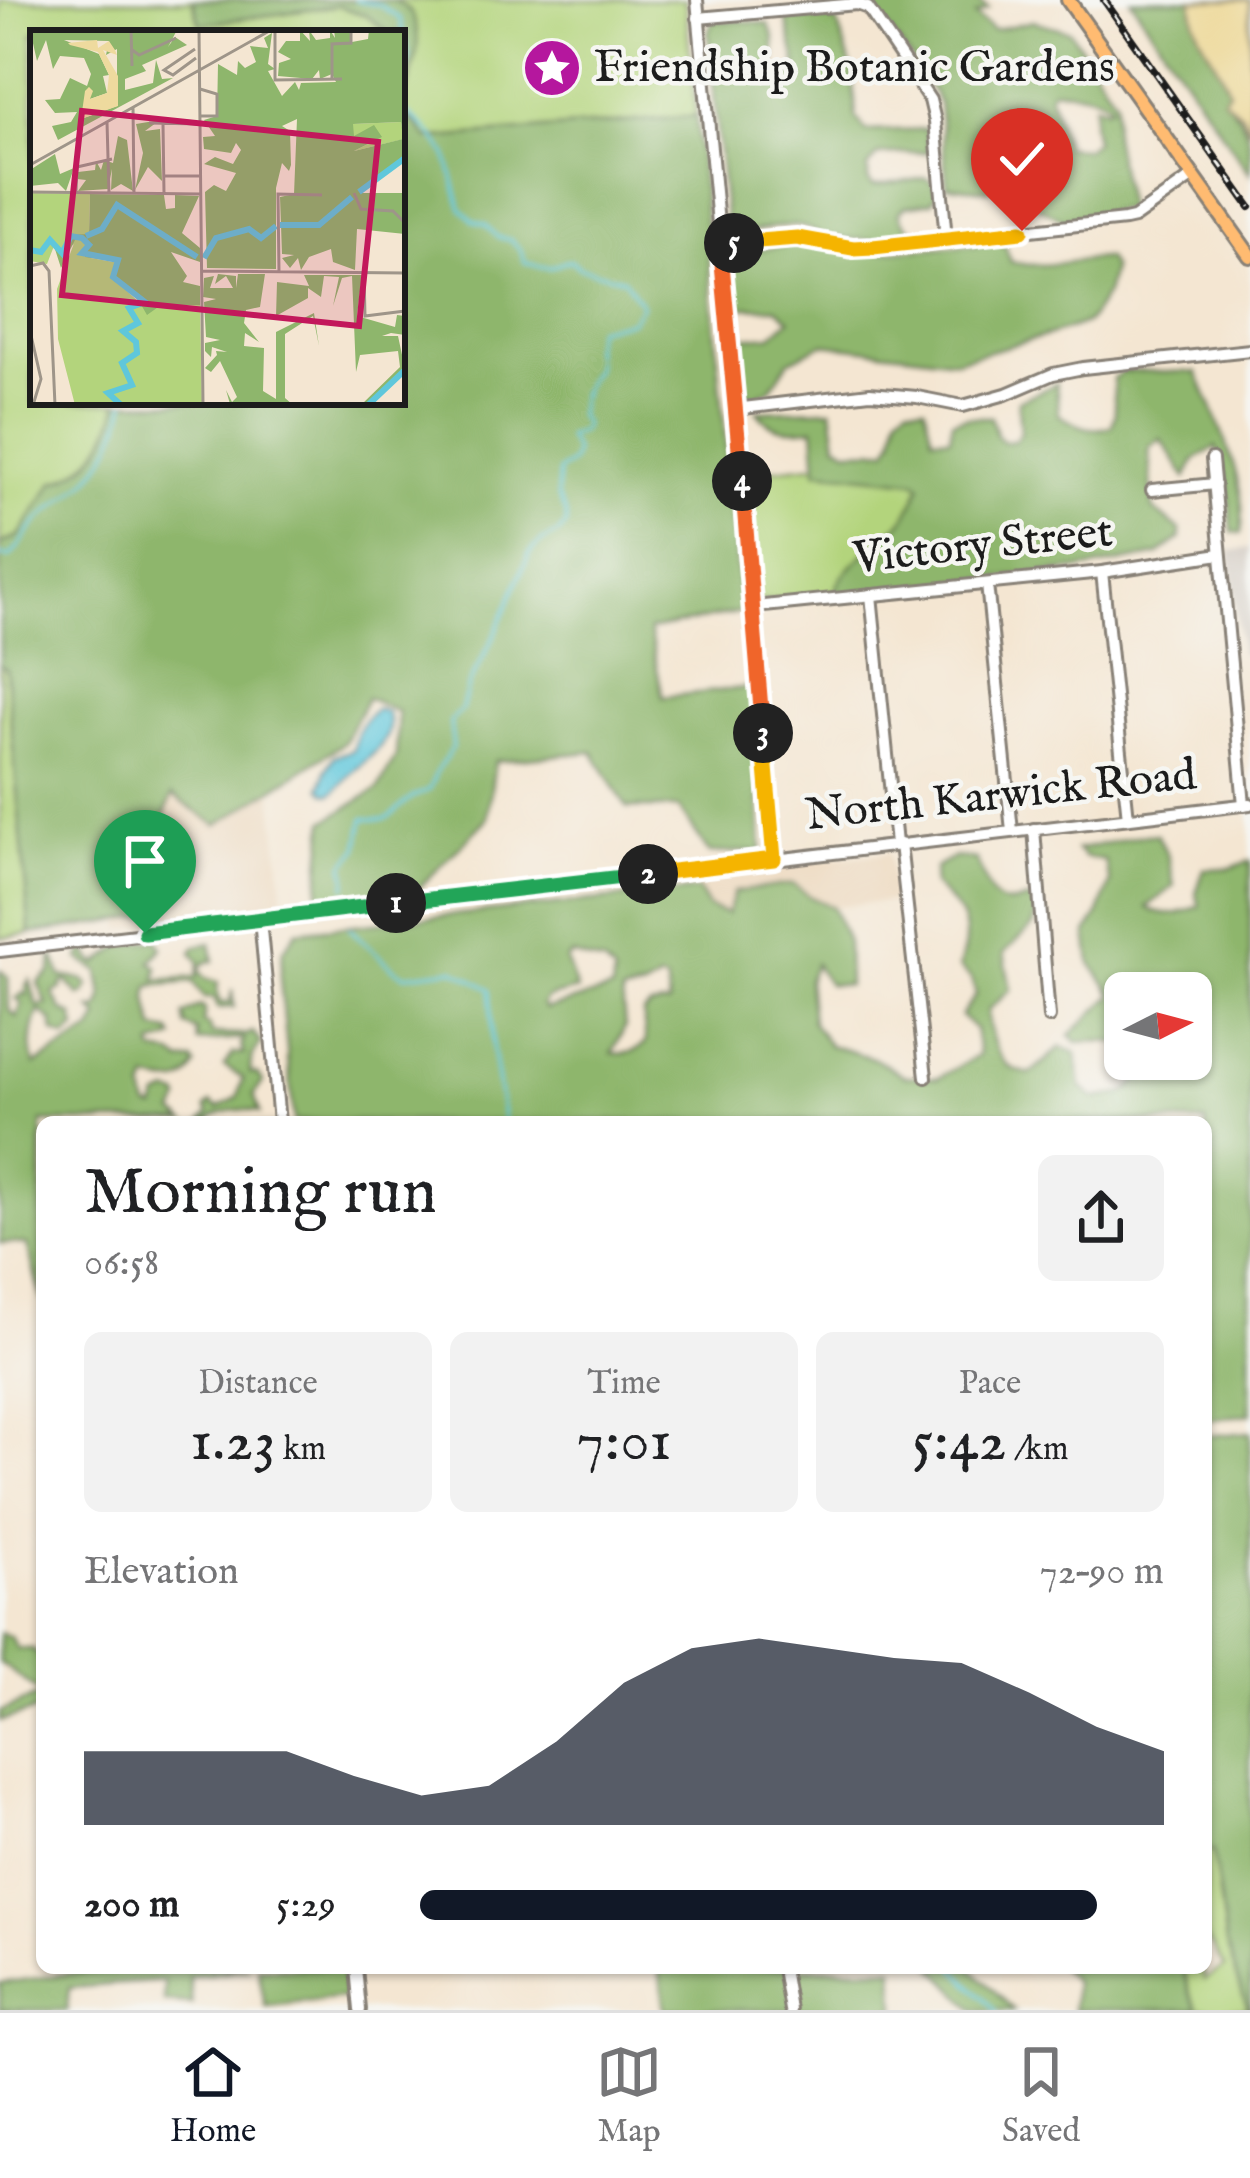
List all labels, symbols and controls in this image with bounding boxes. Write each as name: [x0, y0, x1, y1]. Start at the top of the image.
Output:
inset map: [30, 30, 405, 405]
place icon: Friendship Botanic Gardens: [521, 37, 583, 99]
place label: Friendship Botanic Gardens: [594, 40, 1115, 97]
pin: [971, 108, 1073, 231]
icon: check: [989, 126, 1055, 192]
pin: 5: [704, 213, 764, 273]
text: 5: [728, 222, 740, 264]
pin: 4: [712, 451, 772, 511]
text: 4: [734, 460, 750, 502]
street label: Victory Street: [850, 504, 1115, 588]
pin: 3: [733, 703, 793, 763]
text: 3: [757, 712, 769, 754]
street label: North Karwick Road: [803, 747, 1200, 845]
pin: [94, 810, 196, 933]
icon: arrive: [112, 828, 178, 894]
pin: 2: [618, 844, 678, 904]
text: 2: [640, 853, 656, 895]
pin: 1: [366, 873, 426, 933]
text: 1: [390, 882, 402, 924]
north arrow: [1104, 972, 1212, 1080]
map controls: [1104, 972, 1212, 1080]
text: Morning run: [84, 1152, 437, 1236]
button: share: [1038, 1155, 1164, 1281]
text: 06:58: [84, 1239, 159, 1288]
text: Distance: [198, 1363, 318, 1405]
text: Time: [587, 1363, 661, 1405]
text: Pace: [959, 1363, 1021, 1405]
text: 1.23: [190, 1405, 276, 1481]
text: 7:01: [576, 1405, 672, 1481]
text: 5:42: [912, 1405, 1007, 1481]
text: km: [276, 1429, 326, 1471]
text: /km: [1007, 1429, 1068, 1471]
text: Elevation: [84, 1548, 239, 1597]
text: 72–90 m: [1040, 1548, 1164, 1597]
text: 200 m: [84, 1881, 179, 1930]
text: 5:29: [276, 1881, 336, 1930]
tab: Home: [170, 2039, 256, 2153]
tab: Map: [596, 2039, 662, 2153]
tab: Saved: [1002, 2039, 1080, 2153]

